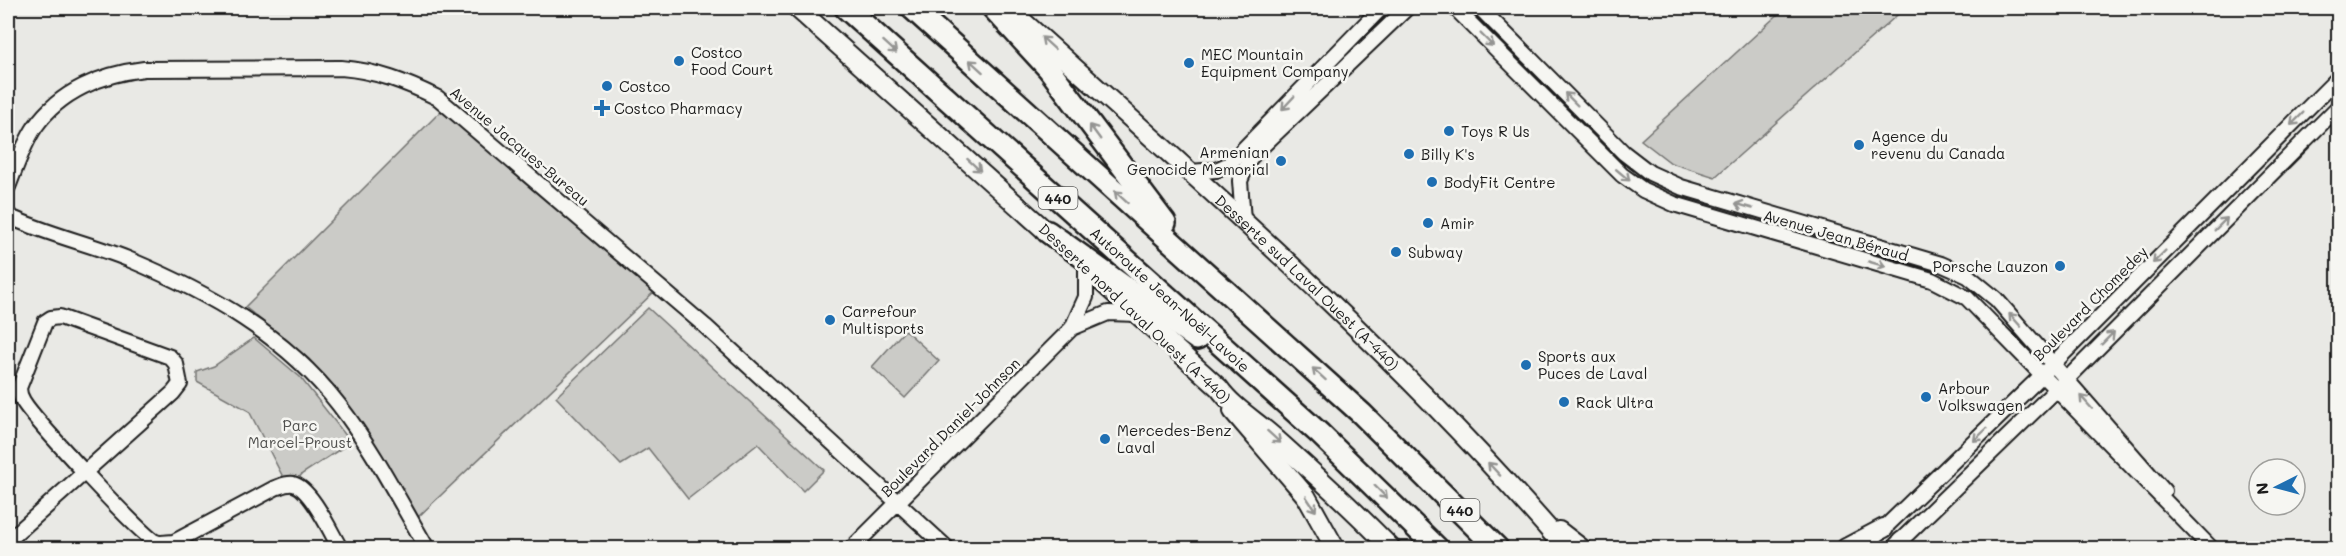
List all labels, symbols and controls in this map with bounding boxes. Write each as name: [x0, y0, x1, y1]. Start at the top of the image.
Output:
one-way arrow: [1480, 32, 1494, 47]
one-way arrow: [1040, 36, 1055, 51]
one-way arrow: [882, 40, 897, 54]
place label: Costco Food Court: [691, 42, 773, 79]
place label: MEC Mountain Equipment Company: [1201, 44, 1349, 81]
marker: Costco Food Court: [672, 54, 686, 68]
marker: MEC Mountain Equipment Company: [1182, 56, 1196, 70]
one-way arrow: [969, 59, 984, 73]
place label: Costco: [619, 76, 670, 96]
marker: Costco: [600, 79, 614, 93]
street label: Avenue Jacques-Bureau: [446, 82, 594, 210]
one-way arrow: [1564, 92, 1579, 107]
one-way arrow: [1281, 95, 1295, 110]
place label: Costco Pharmacy: [614, 98, 743, 118]
marker: Costco Pharmacy: [595, 101, 609, 115]
one-way arrow: [2290, 111, 2305, 126]
place label: Toys R Us: [1461, 121, 1530, 141]
marker: Toys R Us: [1442, 124, 1456, 138]
one-way arrow: [1089, 125, 1101, 141]
place label: Agence du revenu du Canada: [1871, 126, 2005, 163]
marker: Agence du revenu du Canada: [1852, 138, 1866, 152]
place label: Armenian Genocide Memorial: [1127, 142, 1269, 179]
place label: Billy K's: [1421, 144, 1475, 164]
marker: Billy K's: [1402, 147, 1416, 161]
marker: Armenian Genocide Memorial: [1274, 154, 1288, 168]
one-way arrow: [966, 158, 981, 172]
one-way arrow: [1615, 169, 1631, 182]
place label: BodyFit Centre: [1444, 172, 1556, 192]
marker: BodyFit Centre: [1425, 175, 1439, 189]
road number: 440: [1038, 187, 1078, 209]
one-way arrow: [1114, 190, 1129, 204]
street label: Desserte sud Laval Ouest (A-440): [1211, 190, 1404, 374]
one-way arrow: [1735, 200, 1754, 211]
street label: Avenue Jean Béraud: [1761, 205, 1911, 265]
place label: Amir: [1440, 213, 1474, 233]
marker: Amir: [1421, 216, 1435, 230]
one-way arrow: [2214, 217, 2229, 232]
street label: Desserte nord Laval Ouest (A-440): [1035, 219, 1235, 407]
street label: Autoroute Jean-Noël-Lavoie: [1086, 222, 1254, 377]
street label: Boulevard Chomedey: [2028, 241, 2152, 365]
place label: Subway: [1408, 242, 1463, 262]
marker: Subway: [1389, 245, 1403, 259]
one-way arrow: [2152, 250, 2167, 265]
place label: Porsche Lauzon: [1933, 256, 2048, 276]
one-way arrow: [1867, 259, 1886, 270]
marker: Porsche Lauzon: [2053, 259, 2067, 273]
place label: Carrefour Multisports: [842, 301, 924, 338]
marker: Carrefour Multisports: [823, 313, 837, 327]
one-way arrow: [2008, 313, 2022, 328]
one-way arrow: [2100, 331, 2115, 346]
place label: Sports aux Puces de Laval: [1538, 346, 1647, 383]
street label: Boulevard Daniel-Johnson: [876, 353, 1024, 501]
marker: Sports aux Puces de Laval: [1519, 358, 1533, 372]
one-way arrow: [1312, 367, 1327, 381]
place label: Arbour Volkswagen: [1938, 378, 2023, 415]
marker: Arbour Volkswagen: [1919, 390, 1933, 404]
place label: Rack Ultra: [1576, 392, 1654, 412]
marker: Rack Ultra: [1557, 395, 1571, 409]
one-way arrow: [2079, 395, 2093, 410]
park label: Parc Marcel-Proust: [248, 415, 352, 452]
place label: Mercedes-Benz Laval: [1117, 420, 1232, 457]
one-way arrow: [1973, 428, 1988, 442]
one-way arrow: [1266, 430, 1281, 444]
marker: Mercedes-Benz Laval: [1098, 432, 1112, 446]
north arrow: [2247, 457, 2307, 517]
one-way arrow: [1487, 461, 1501, 476]
text: N: [2251, 481, 2273, 496]
one-way arrow: [1374, 485, 1389, 500]
one-way arrow: [1305, 496, 1318, 513]
road number: 440: [1440, 499, 1480, 521]

